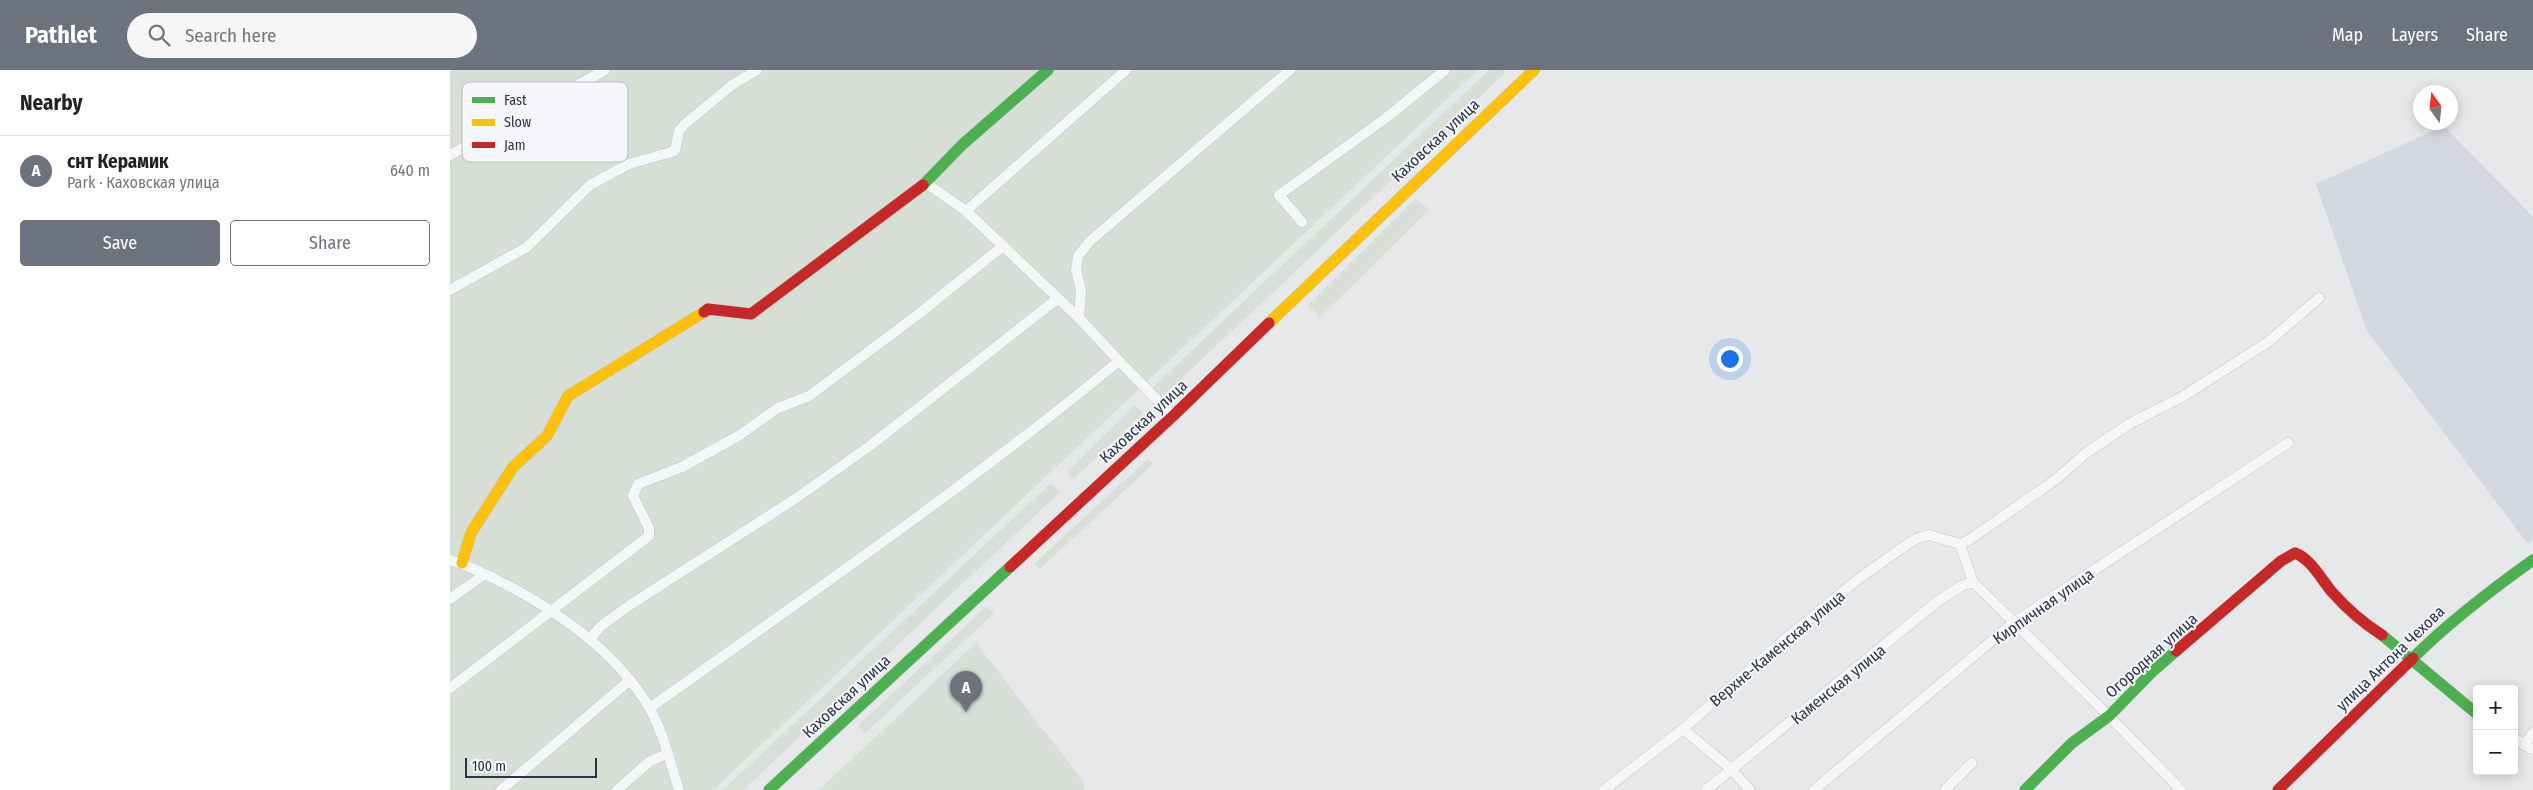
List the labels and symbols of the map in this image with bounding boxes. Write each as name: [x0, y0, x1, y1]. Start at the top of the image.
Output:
legend: [462, 82, 628, 162]
north arrow: [2413, 85, 2458, 130]
text: Fast: [504, 92, 527, 109]
street label: Каховская улица: [1387, 95, 1483, 186]
text: Slow: [504, 114, 531, 131]
text: Jam: [504, 137, 525, 154]
your location: [1717, 346, 1743, 372]
street label: Каховская улица: [1095, 376, 1191, 467]
street label: Кирпичная улица: [1989, 564, 2098, 648]
street label: Верхне-Каменская улица: [1706, 586, 1848, 710]
street label: улица Антона Чехова: [2332, 602, 2448, 715]
street label: Огородная улица: [2101, 609, 2201, 702]
street label: Каменская улица: [1787, 640, 1889, 728]
street label: Каховская улица: [798, 651, 894, 742]
pin: A: [950, 671, 982, 712]
scale bar: [465, 755, 598, 778]

